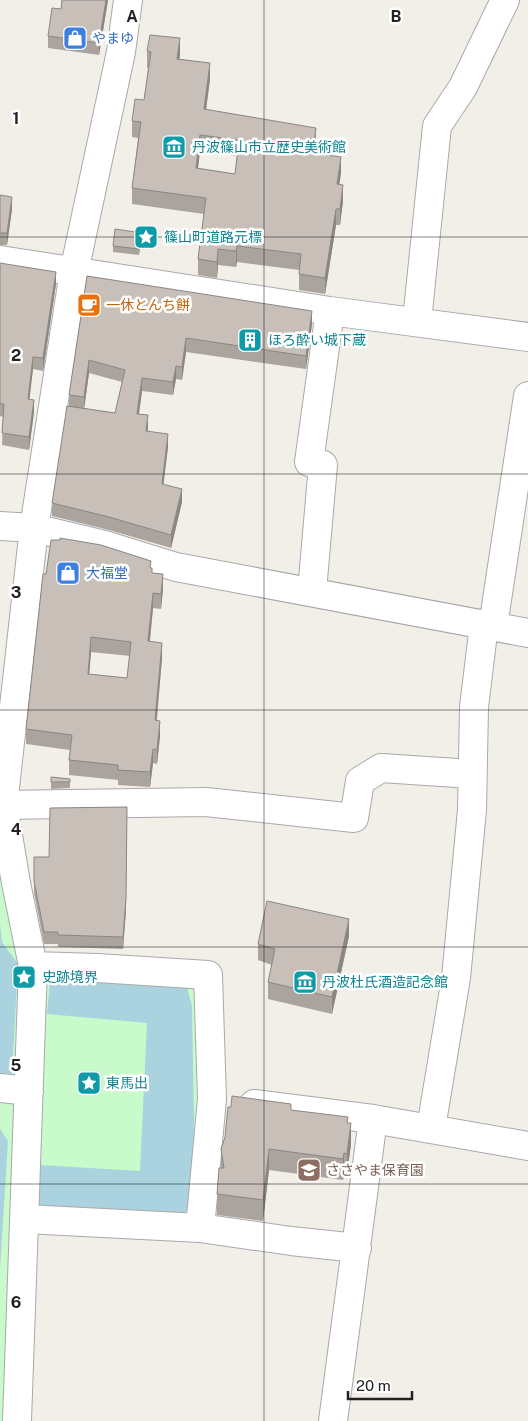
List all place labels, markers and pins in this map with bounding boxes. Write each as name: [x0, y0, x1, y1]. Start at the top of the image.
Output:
shop icon: やまゆ: [62, 25, 88, 51]
place label: やまゆ: [92, 30, 134, 46]
museum icon: 丹波篠山市立歴史美術館: [161, 134, 187, 160]
place label: 丹波篠山市立歴史美術館: [192, 139, 346, 155]
place icon: 篠山町道路元標: [133, 224, 159, 250]
place label: 篠山町道路元標: [164, 229, 262, 245]
cafe icon: 一休とんち餅: [76, 292, 102, 318]
place label: 一休とんち餅: [106, 297, 190, 313]
building icon: ほろ酔い城下蔵: [237, 327, 263, 353]
place label: ほろ酔い城下蔵: [268, 332, 366, 348]
shop icon: 大福堂: [55, 560, 81, 586]
place label: 大福堂: [86, 565, 128, 581]
place icon: 史跡境界: [11, 964, 37, 990]
place label: 史跡境界: [42, 969, 98, 985]
museum icon: 丹波杜氏酒造記念館: [292, 969, 318, 995]
place label: 丹波杜氏酒造記念館: [322, 974, 448, 990]
place icon: 東馬出: [76, 1070, 102, 1096]
place label: 東馬出: [106, 1075, 148, 1091]
school or university icon: ささやま保育園: [296, 1157, 322, 1183]
place label: ささやま保育園: [326, 1162, 424, 1178]

